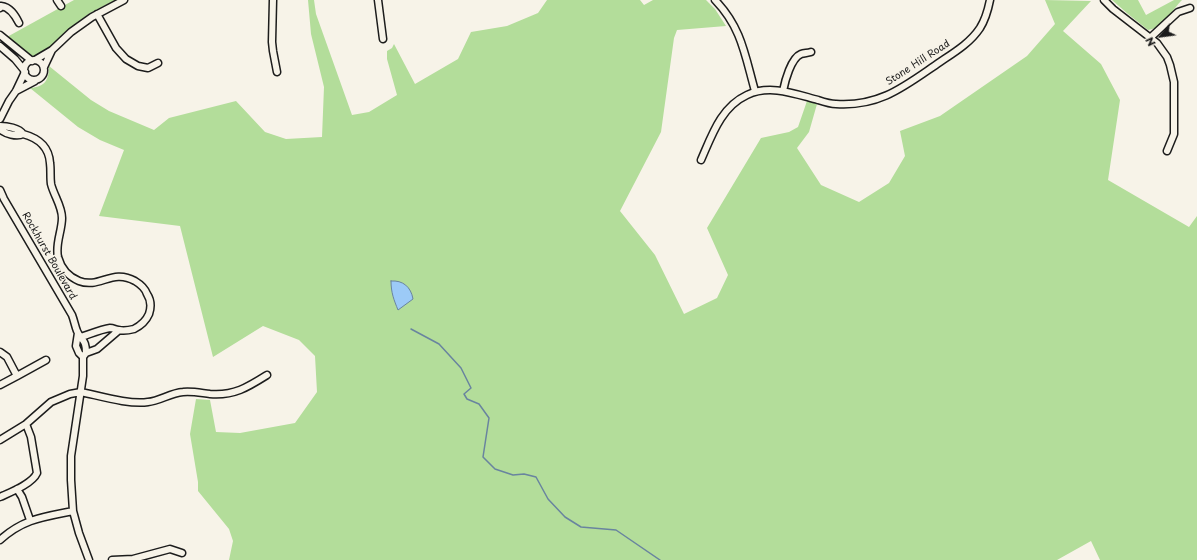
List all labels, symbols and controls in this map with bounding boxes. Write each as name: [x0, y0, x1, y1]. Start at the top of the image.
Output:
north arrow: [1141, 16, 1181, 56]
text: N: [1141, 34, 1160, 50]
street label: Stone Hill Road: [884, 38, 952, 88]
street label: Rockhurst Boulevard: [19, 210, 79, 302]

